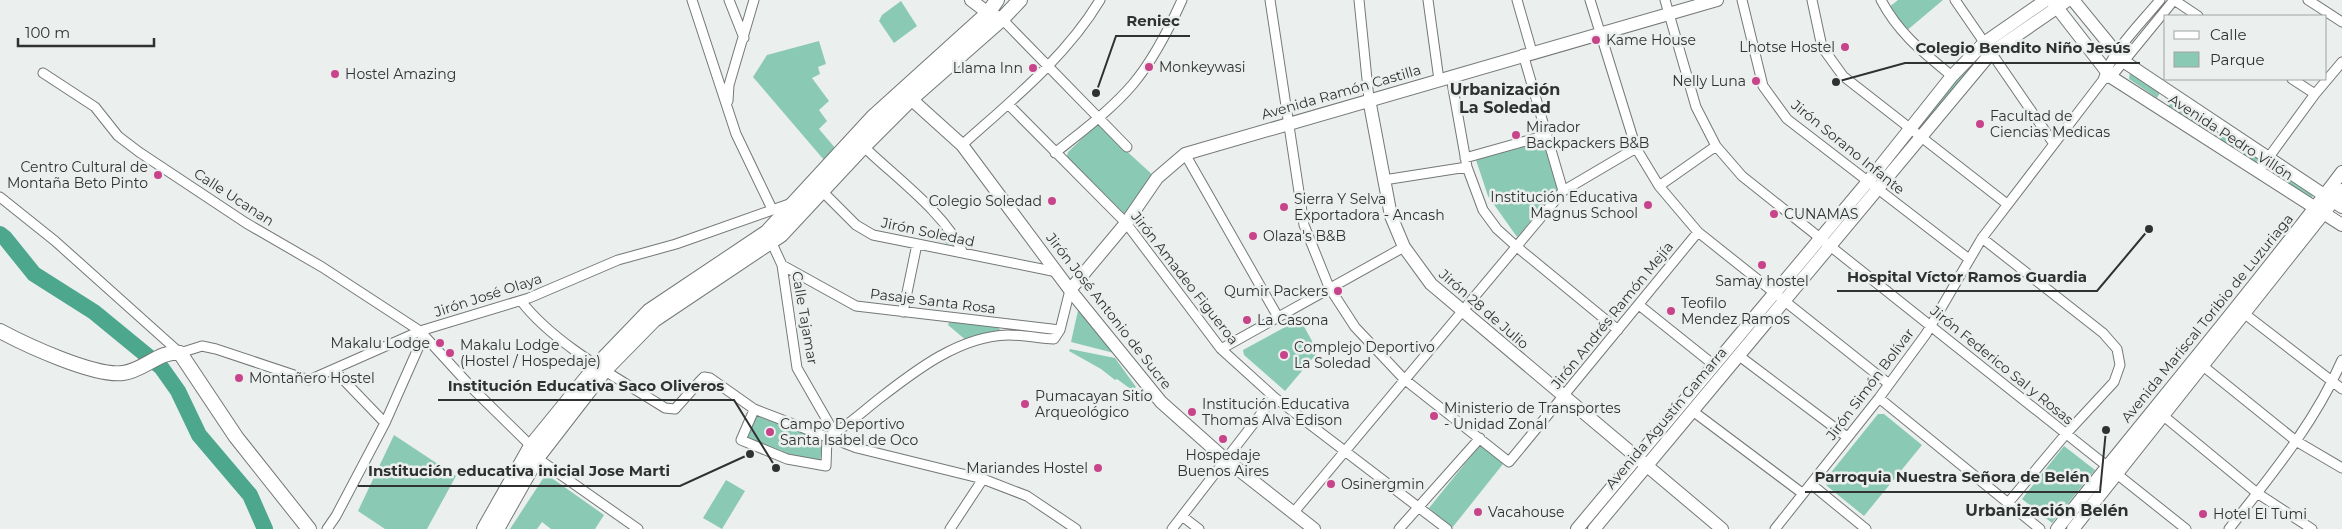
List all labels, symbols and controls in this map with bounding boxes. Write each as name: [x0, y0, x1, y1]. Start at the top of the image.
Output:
callout: Reniec: [1116, 6, 1190, 36]
text: Reniec: [1126, 11, 1180, 30]
scale bar: [18, 15, 154, 47]
legend: [2164, 15, 2327, 80]
text: 100 m: [25, 23, 70, 42]
text: Calle: [2210, 25, 2247, 44]
place label: Kame House: [1606, 31, 1696, 49]
callout: Colegio Bendito Niño Jesús: [1905, 33, 2140, 63]
marker: Kame House: [1590, 34, 1602, 46]
place label: Lhotse Hostel: [1739, 38, 1835, 56]
text: Colegio Bendito Niño Jesús: [1915, 38, 2131, 57]
marker: Lhotse Hostel: [1839, 41, 1851, 53]
text: Parque: [2210, 50, 2265, 69]
place label: Monkeywasi: [1159, 58, 1245, 76]
place label: Llama Inn: [953, 59, 1023, 77]
marker: Monkeywasi: [1143, 61, 1155, 73]
street label: Avenida Ramón Castilla: [1259, 61, 1423, 123]
marker: Llama Inn: [1027, 62, 1039, 74]
place label: Hostel Amazing: [345, 65, 456, 83]
marker: Hostel Amazing: [329, 68, 341, 80]
place label: Nelly Luna: [1672, 72, 1746, 90]
marker: Nelly Luna: [1750, 75, 1762, 87]
district label: Urbanización La Soledad: [1450, 80, 1560, 117]
street label: Avenida Pedro Villón: [2165, 90, 2297, 184]
street label: Jirón Sorano Infante: [1787, 95, 1908, 198]
place label: Facultad de Ciencias Medicas: [1990, 107, 2110, 141]
place label: Mirador Backpackers B&B: [1526, 118, 1649, 152]
marker: Facultad de Ciencias Medicas: [1974, 118, 1986, 130]
marker: Mirador Backpackers B&B: [1510, 129, 1522, 141]
place label: Centro Cultural de Montaña Beto Pinto: [7, 158, 148, 192]
street label: Calle Ucanan: [190, 164, 278, 230]
marker: Centro Cultural de Montaña Beto Pinto: [152, 169, 164, 181]
place label: Institución Educativa Magnus School: [1490, 188, 1638, 222]
place label: Sierra Y Selva Exportadora - Ancash: [1294, 190, 1445, 224]
place label: Colegio Soledad: [929, 192, 1042, 210]
marker: Colegio Soledad: [1046, 195, 1058, 207]
marker: Institución Educativa Magnus School: [1642, 199, 1654, 211]
marker: Sierra Y Selva Exportadora - Ancash: [1278, 201, 1290, 213]
place label: CUNAMAS: [1784, 205, 1858, 223]
street label: Jirón Amadeo Figueroa: [1127, 207, 1243, 348]
marker: CUNAMAS: [1768, 208, 1780, 220]
street label: Avenida Mariscal Toribio de Luzuriaga: [2117, 210, 2297, 426]
street label: Jirón Soledad: [879, 213, 976, 251]
place label: Olaza's B&B: [1263, 227, 1346, 245]
street label: Jirón José Antonio de Sucre: [1042, 228, 1176, 393]
marker: Olaza's B&B: [1247, 230, 1259, 242]
street label: Jirón Andrés Ramón Mejía: [1546, 238, 1677, 393]
marker: Samay hostel: [1756, 259, 1768, 271]
callout: Hospital Víctor Ramos Guardia: [1837, 261, 2097, 291]
street label: Jirón 28 de Julio: [1435, 264, 1533, 353]
text: Hospital Víctor Ramos Guardia: [1847, 267, 2087, 286]
street label: Jirón José Olaya: [431, 269, 544, 321]
street label: Calle Tajamar: [788, 270, 822, 366]
place label: Samay hostel: [1715, 272, 1809, 290]
place label: Qumir Packers: [1224, 282, 1328, 300]
street label: Pasaje Santa Rosa: [869, 284, 997, 318]
marker: Qumir Packers: [1332, 285, 1344, 297]
place label: Teofilo Mendez Ramos: [1681, 294, 1790, 328]
street label: Jirón Federico Sal y Rosas: [1926, 301, 2077, 428]
marker: Teofilo Mendez Ramos: [1665, 305, 1677, 317]
place label: La Casona: [1257, 311, 1329, 329]
marker: La Casona: [1241, 314, 1253, 326]
street label: Jirón Simón Bolívar: [1821, 324, 1918, 444]
place label: Makalu Lodge: [331, 334, 430, 352]
place label: Makalu Lodge (Hostel / Hospedaje): [460, 336, 601, 370]
marker: Makalu Lodge: [434, 337, 446, 349]
place label: Complejo Deportivo La Soledad: [1294, 338, 1435, 372]
street label: Avenida Agustín Gamarra: [1601, 343, 1731, 493]
marker: Makalu Lodge (Hostel / Hospedaje): [444, 347, 456, 359]
marker: Complejo Deportivo La Soledad: [1278, 349, 1290, 361]
place label: Montañero Hostel: [249, 369, 375, 387]
callout: Institución Educativa Saco Oliveros: [438, 370, 734, 400]
marker: Montañero Hostel: [233, 372, 245, 384]
text: Institución Educativa Saco Oliveros: [448, 376, 724, 395]
place label: Pumacayan Sitio Arqueológico: [1035, 387, 1153, 421]
place label: Institución Educativa Thomas Alva Edison: [1202, 395, 1350, 429]
marker: Pumacayan Sitio Arqueológico: [1019, 398, 1031, 410]
place label: Ministerio de Transportes - Unidad Zonal: [1444, 399, 1621, 433]
marker: Institución Educativa Thomas Alva Edison: [1186, 406, 1198, 418]
marker: Ministerio de Transportes - Unidad Zonal: [1428, 410, 1440, 422]
place label: Campo Deportivo Santa Isabel de Oco: [780, 415, 918, 449]
marker: Campo Deportivo Santa Isabel de Oco: [764, 426, 776, 438]
marker: Hospedaje Buenos Aires: [1217, 433, 1229, 445]
place label: Hospedaje Buenos Aires: [1177, 446, 1269, 480]
callout: Institución educativa inicial Jose Marti: [358, 456, 680, 486]
place label: Mariandes Hostel: [966, 459, 1088, 477]
text: Institución educativa inicial Jose Marti: [368, 461, 670, 480]
marker: Mariandes Hostel: [1092, 462, 1104, 474]
callout: Parroquia Nuestra Señora de Belén: [1805, 462, 2100, 492]
text: Parroquia Nuestra Señora de Belén: [1814, 467, 2090, 486]
place label: Osinergmin: [1341, 475, 1424, 493]
marker: Osinergmin: [1325, 478, 1337, 490]
district label: Urbanización Belén: [1965, 501, 2129, 520]
place label: Vacahouse: [1488, 503, 1564, 521]
place label: Hotel El Tumi: [2213, 505, 2307, 523]
marker: Vacahouse: [1472, 506, 1484, 518]
marker: Hotel El Tumi: [2197, 508, 2209, 520]

